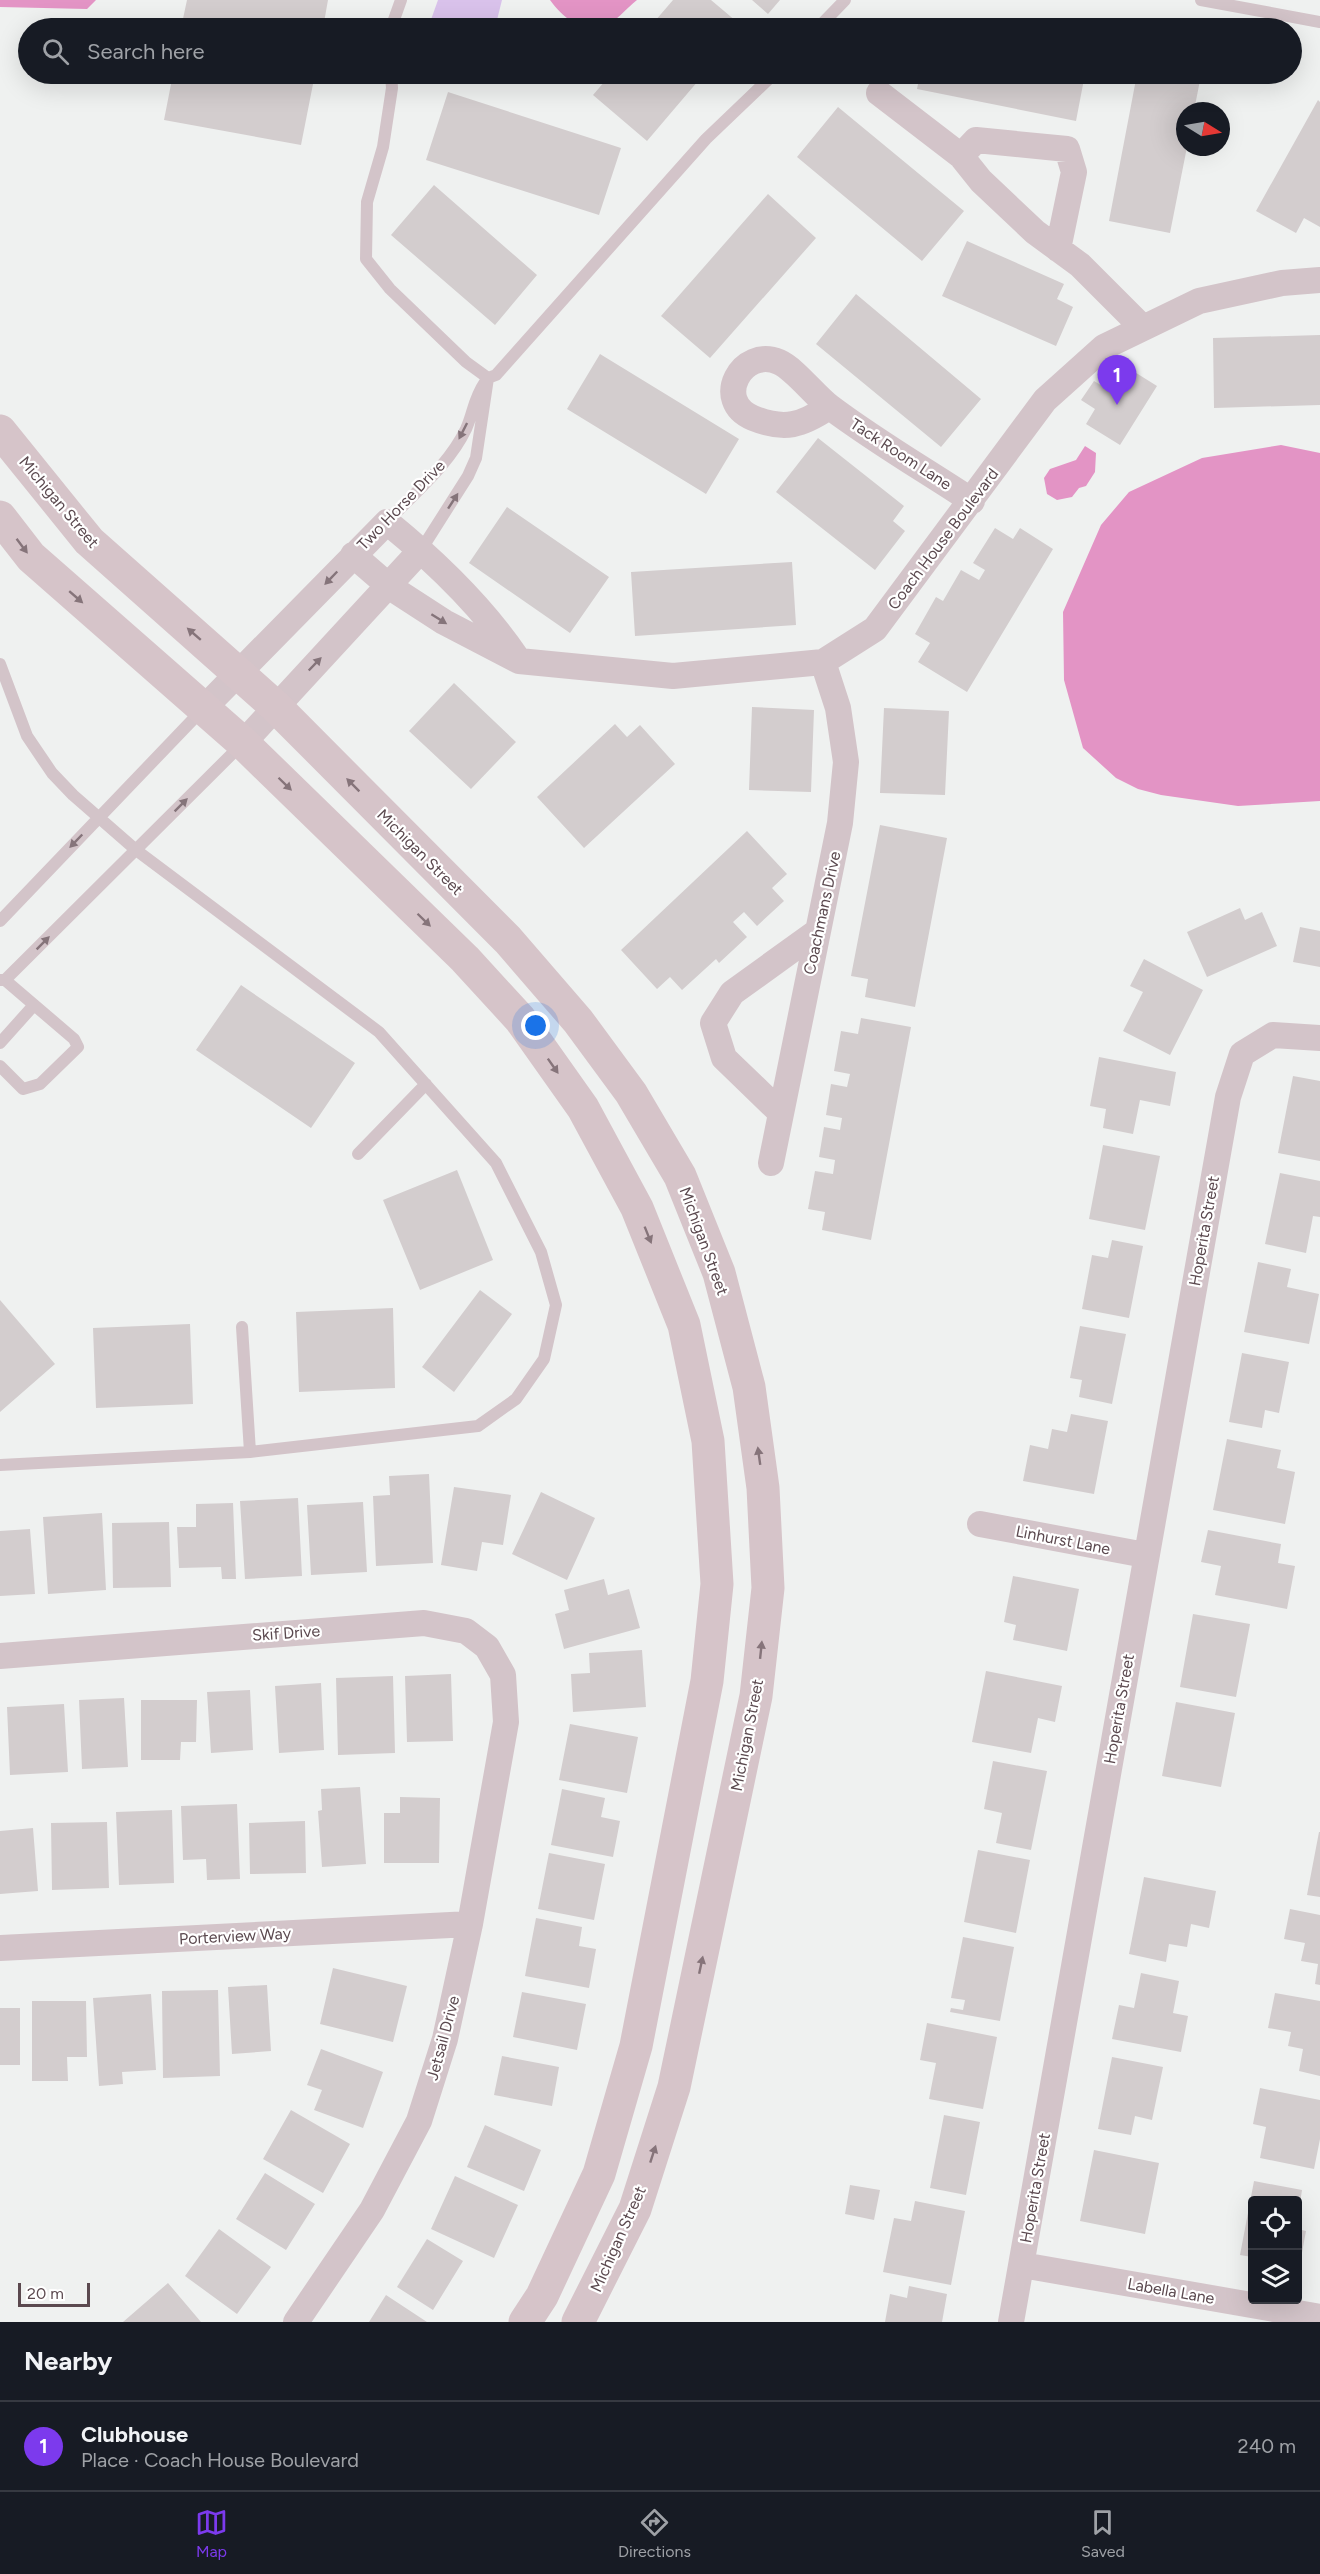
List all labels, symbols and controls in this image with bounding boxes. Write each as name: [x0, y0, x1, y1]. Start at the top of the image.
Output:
search box: [18, 18, 1302, 84]
icon: search: [39, 35, 72, 68]
text: Search here: [87, 38, 205, 65]
north arrow: [1176, 102, 1230, 156]
pin: 1: [1098, 356, 1136, 405]
street label: Tack Room Lane: [847, 414, 955, 494]
one-way arrow: [459, 422, 468, 439]
street label: Michigan Street: [15, 452, 103, 552]
street label: Two Horse Drive: [353, 456, 449, 554]
street label: Coach House Boulevard: [884, 465, 1002, 613]
one-way arrow: [447, 493, 459, 509]
one-way arrow: [16, 539, 28, 554]
one-way arrow: [324, 570, 338, 584]
one-way arrow: [68, 590, 83, 603]
one-way arrow: [431, 613, 447, 624]
one-way arrow: [187, 628, 202, 641]
one-way arrow: [308, 658, 322, 672]
one-way arrow: [277, 777, 292, 791]
one-way arrow: [347, 778, 361, 792]
one-way arrow: [174, 797, 188, 812]
street label: Michigan Street: [373, 805, 467, 899]
one-way arrow: [70, 834, 84, 848]
street label: Coachmans Drive: [800, 849, 844, 976]
one-way arrow: [417, 913, 432, 927]
one-way arrow: [36, 935, 50, 950]
your location: [521, 1011, 550, 1040]
one-way arrow: [547, 1057, 559, 1073]
street label: Hoperita Street: [1185, 1174, 1223, 1288]
street label: Michigan Street: [676, 1184, 732, 1298]
one-way arrow: [643, 1227, 653, 1245]
one-way arrow: [754, 1446, 763, 1465]
street label: Linhurst Lane: [1014, 1522, 1112, 1559]
street label: Skif Drive: [251, 1621, 321, 1645]
one-way arrow: [757, 1640, 766, 1659]
street label: Hoperita Street: [1100, 1652, 1138, 1766]
street label: Michigan Street: [727, 1677, 767, 1793]
street label: Porterview Way: [178, 1924, 292, 1948]
one-way arrow: [697, 1955, 706, 1974]
street label: Jetsail Drive: [423, 1993, 463, 2082]
street label: Hoperita Street: [1016, 2131, 1054, 2245]
one-way arrow: [649, 2145, 658, 2163]
street label: Michigan Street: [586, 2183, 650, 2295]
map controls: [1248, 2196, 1302, 2304]
button: locate: [1248, 2196, 1302, 2250]
button: layers: [1248, 2250, 1302, 2304]
street label: Labella Lane: [1126, 2274, 1216, 2308]
scale bar: [18, 2280, 90, 2308]
text: 20 m: [27, 2284, 64, 2303]
text: Nearby: [24, 2345, 112, 2377]
text: Clubhouse: [81, 2421, 188, 2448]
text: 1: [39, 2434, 48, 2458]
text: 240 m: [1238, 2434, 1296, 2458]
text: Place · Coach House Boulevard: [81, 2448, 359, 2472]
tab: Map: [195, 2506, 228, 2561]
tab: Directions: [618, 2506, 691, 2561]
tab: Saved: [1081, 2506, 1125, 2561]

